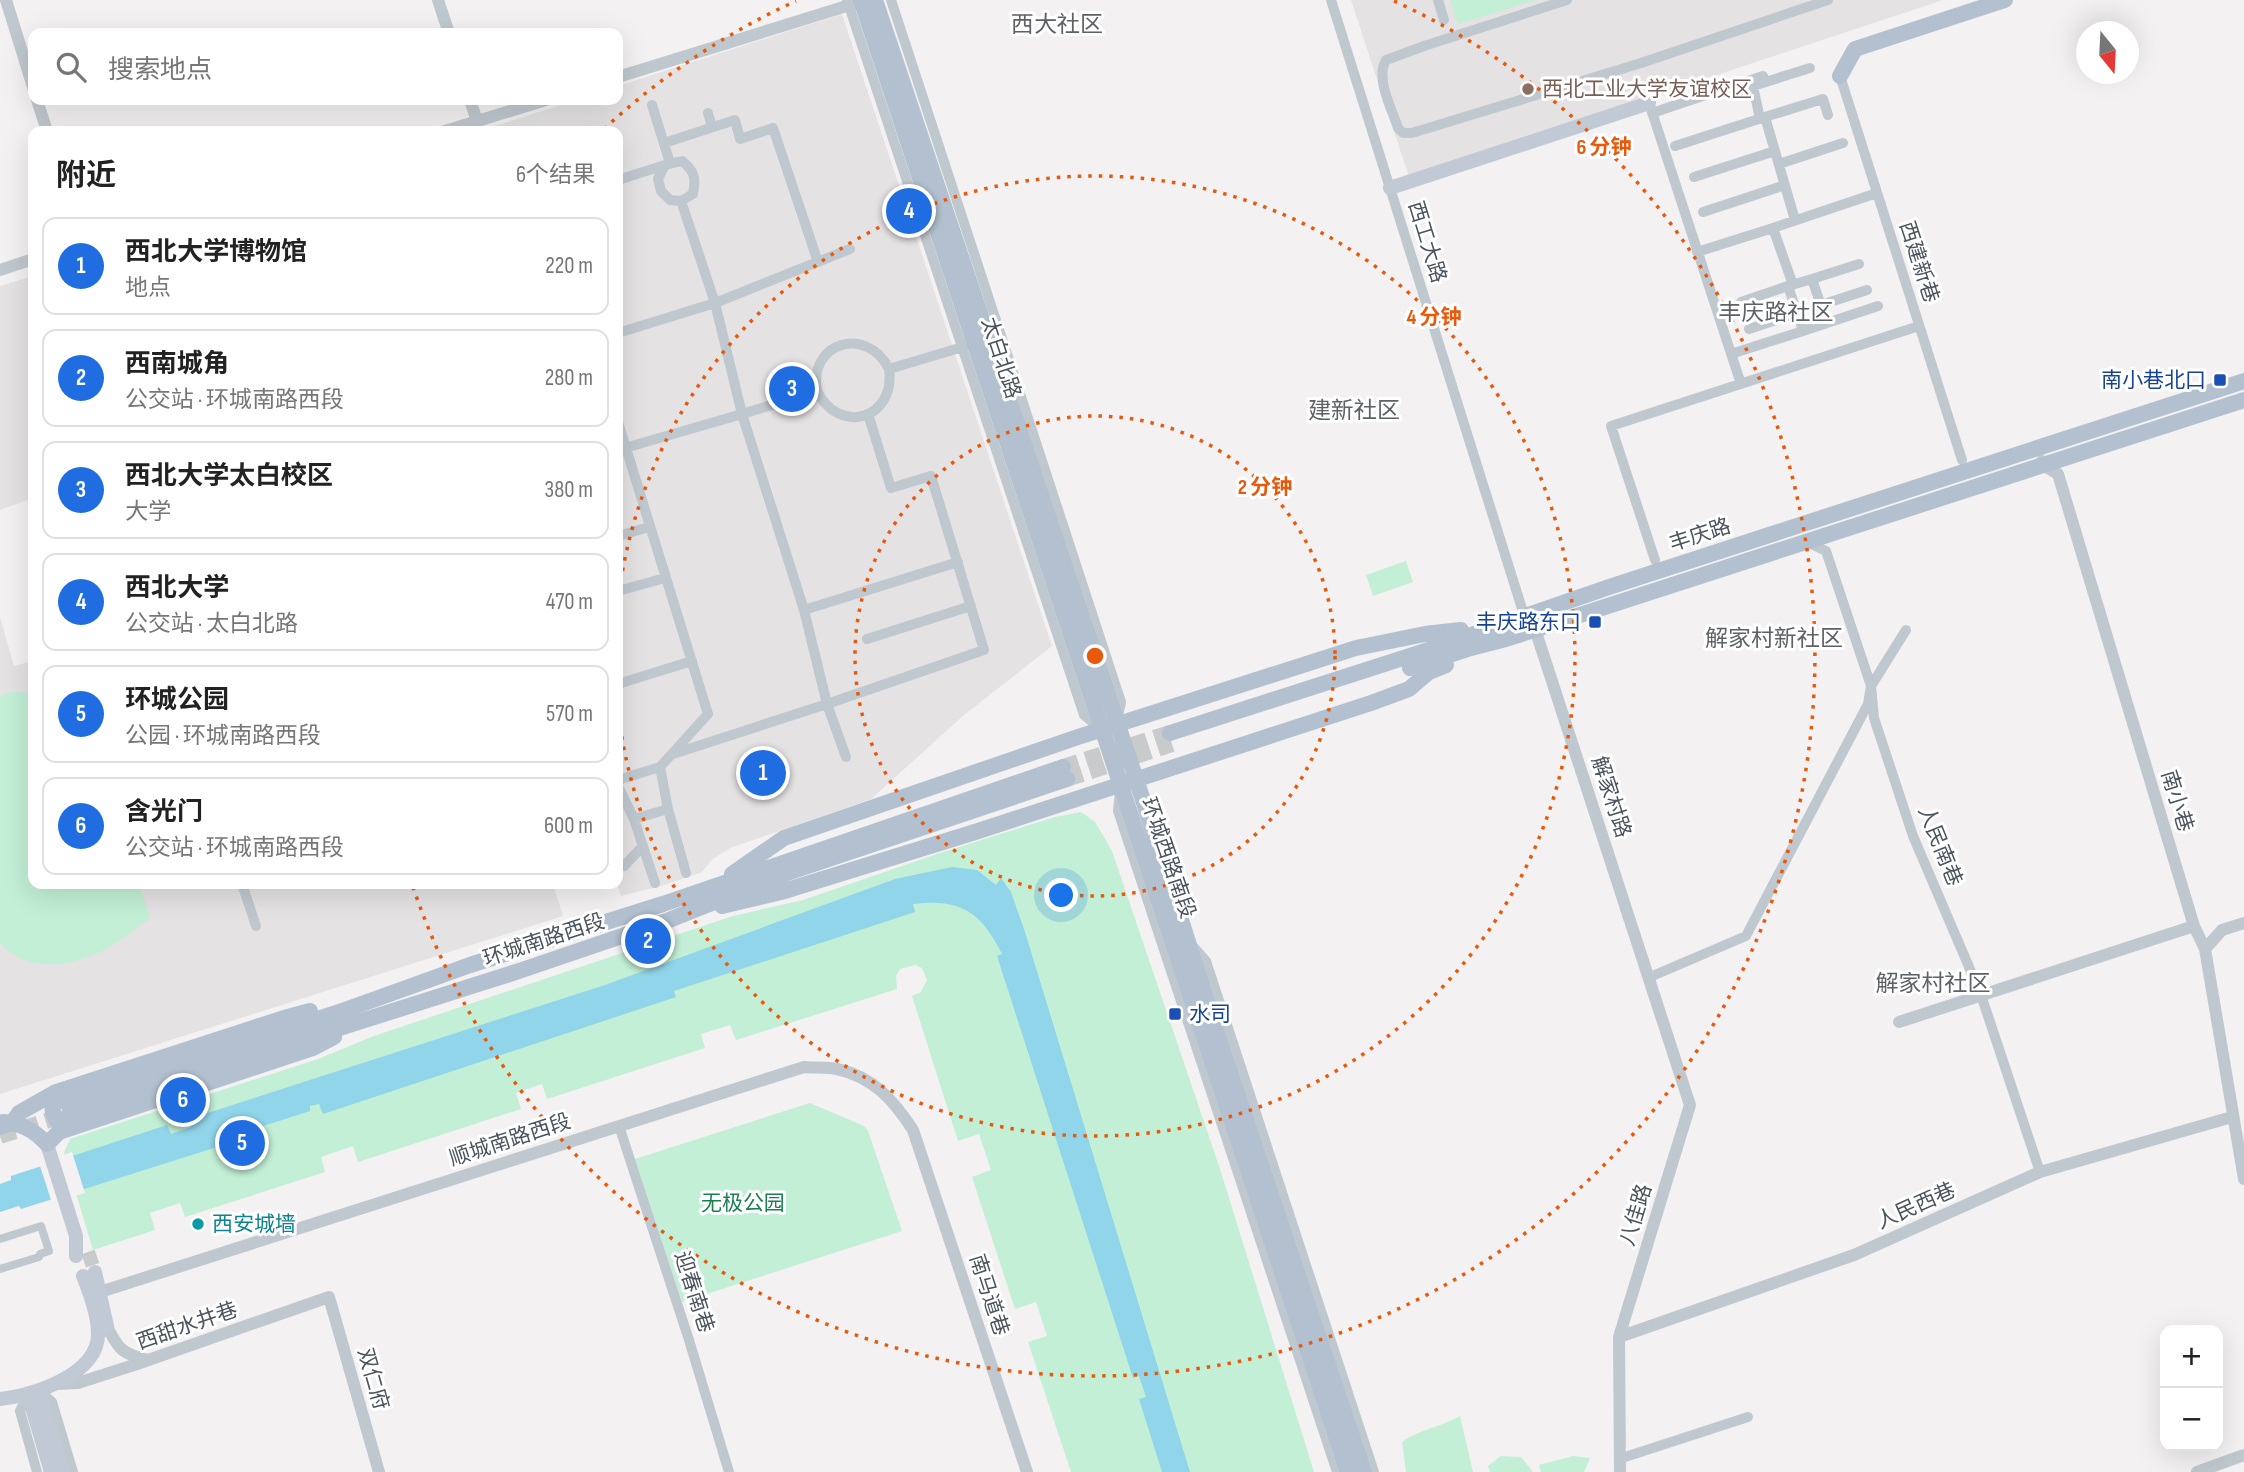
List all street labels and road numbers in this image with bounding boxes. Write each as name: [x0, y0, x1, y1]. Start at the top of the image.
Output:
street label: 西工大路: [1403, 198, 1451, 286]
street label: 西建新巷: [1894, 218, 1944, 306]
street label: 太白北路: [976, 314, 1026, 402]
street label: 丰庆路: [1666, 513, 1734, 557]
street label: 解家村路: [1586, 753, 1636, 841]
street label: 南小巷: [2156, 767, 2198, 835]
street label: 环城西路南段: [1136, 794, 1200, 922]
street label: 人民南巷: [1913, 802, 1967, 890]
street label: 环城南路西段: [480, 909, 608, 971]
street label: 顺城南路西段: [446, 1109, 574, 1171]
street label: 人民西巷: [1873, 1177, 1959, 1235]
street label: 八佳路: [1615, 1181, 1657, 1249]
street label: 迎春南巷: [669, 1248, 719, 1336]
street label: 南马道巷: [964, 1251, 1014, 1339]
street label: 西甜水井巷: [133, 1297, 241, 1355]
street label: 双仁府: [352, 1345, 394, 1413]

